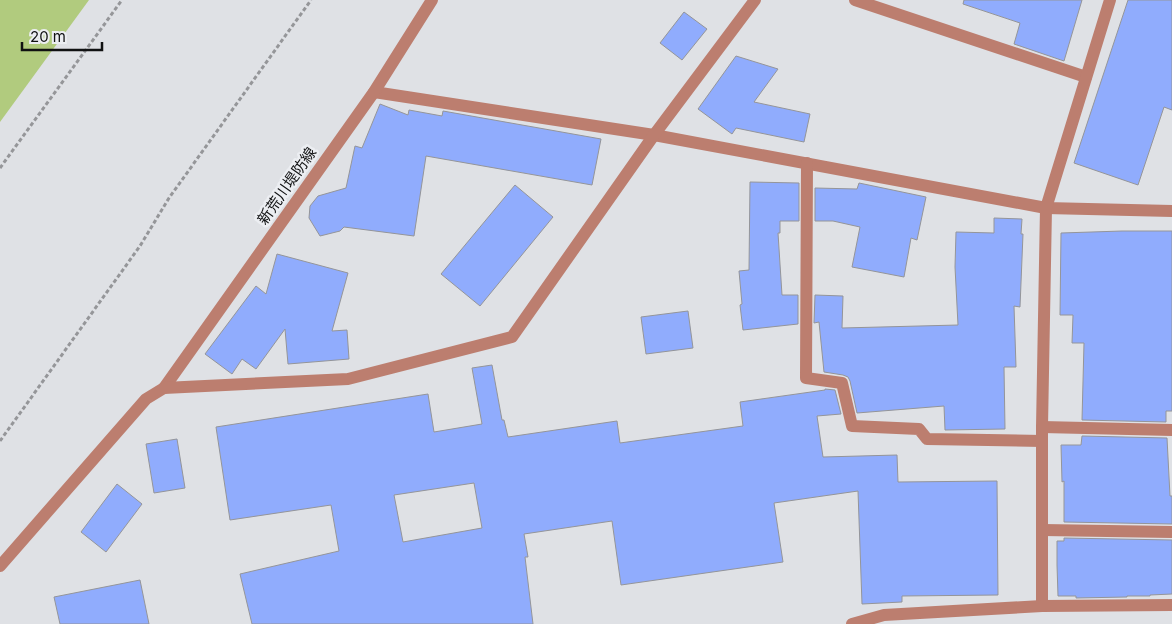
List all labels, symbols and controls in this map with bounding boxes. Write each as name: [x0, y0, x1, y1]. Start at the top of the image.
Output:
scale bar: [22, 20, 102, 52]
text: 20 m: [30, 27, 66, 46]
street label: 新荒川堤防線: [253, 143, 320, 228]

